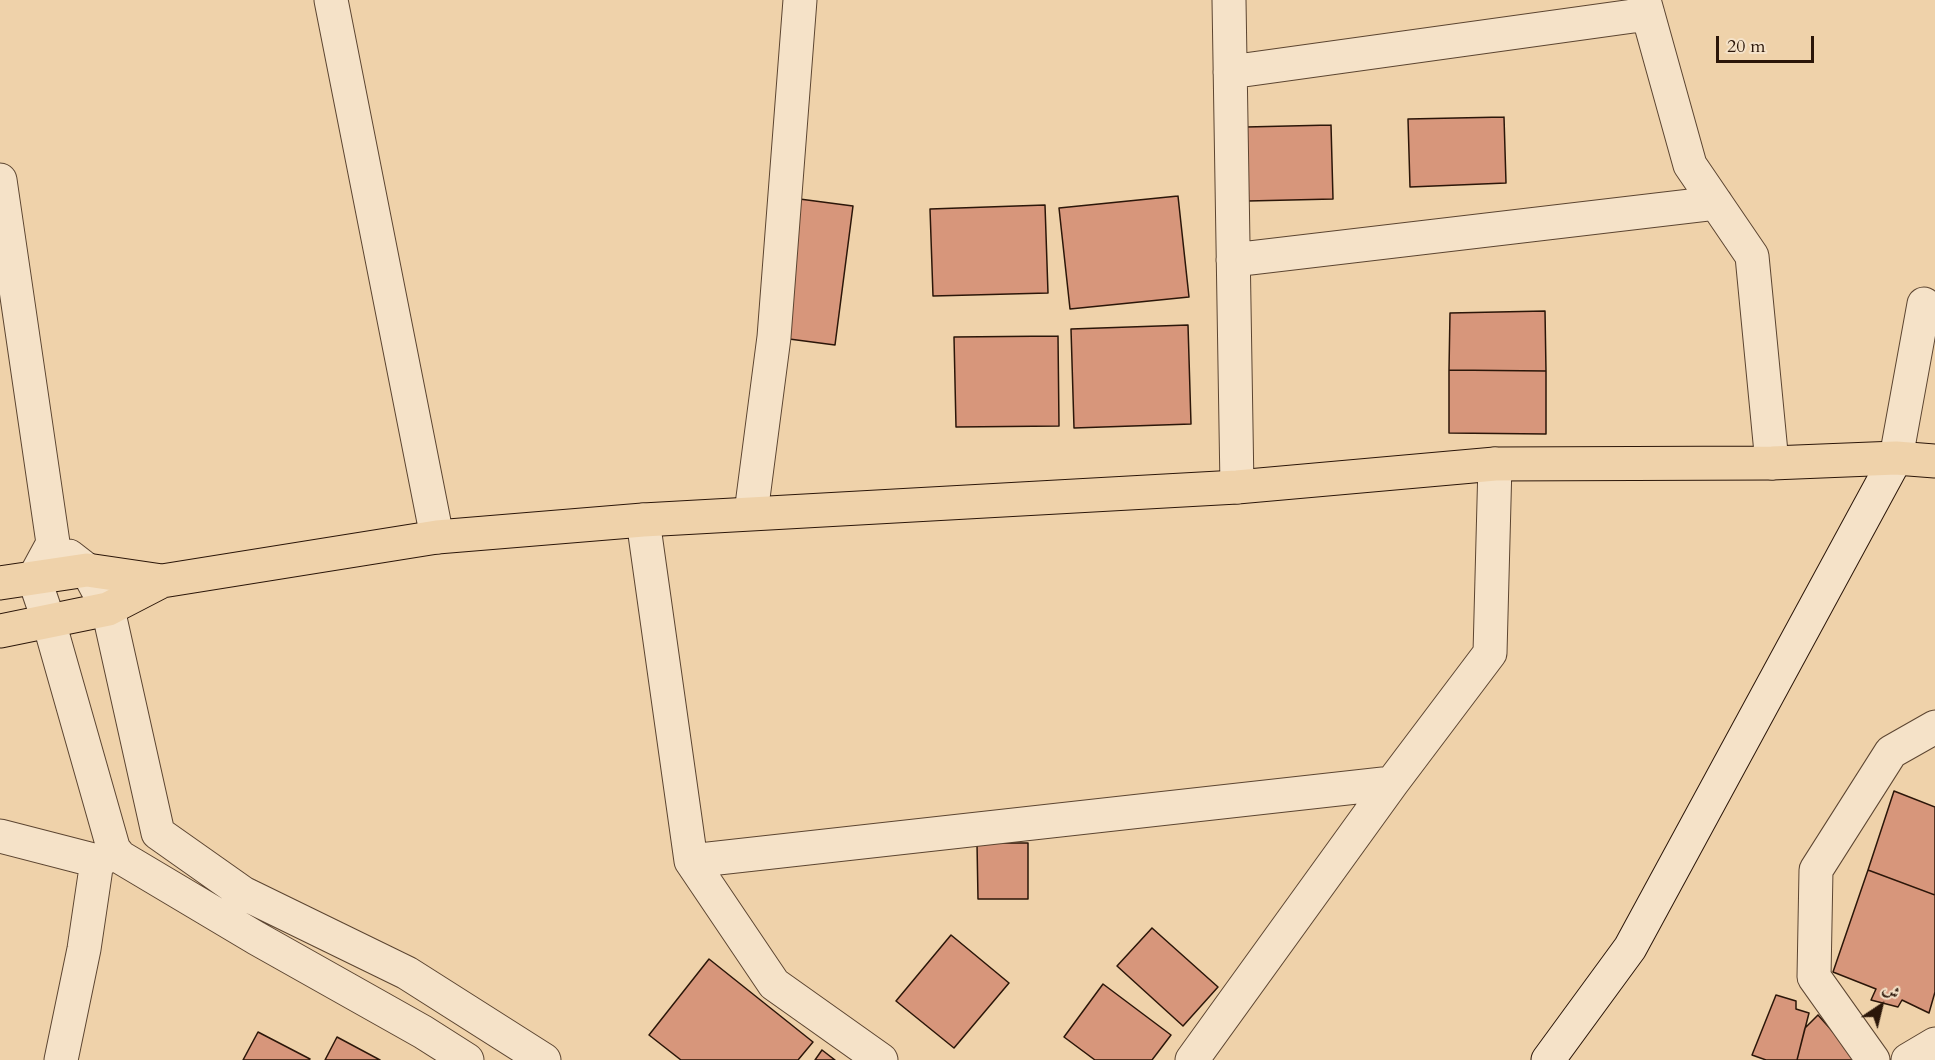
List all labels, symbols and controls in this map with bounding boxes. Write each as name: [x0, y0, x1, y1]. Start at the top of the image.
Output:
scale bar: [1719, 24, 1816, 62]
text: 20 m: [1727, 34, 1766, 59]
north arrow: [1851, 976, 1911, 1036]
text: ش: [1879, 978, 1904, 1005]

